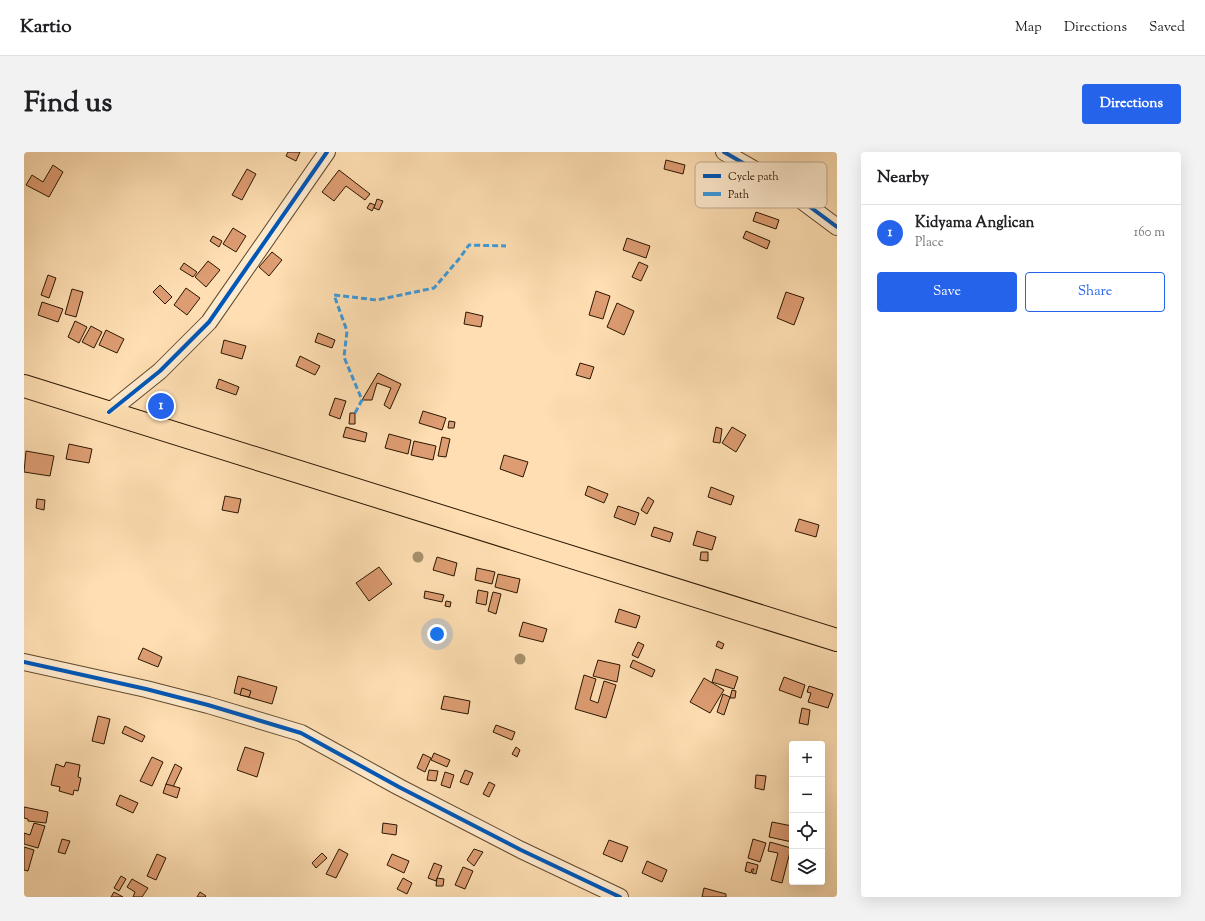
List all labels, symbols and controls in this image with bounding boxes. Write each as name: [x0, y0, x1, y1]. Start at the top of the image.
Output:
text: Kartio: [20, 14, 72, 41]
text: Map: [1015, 18, 1042, 38]
text: Directions: [1064, 18, 1127, 38]
text: Saved: [1149, 18, 1185, 38]
text: Find us: [24, 84, 112, 124]
button: Directions: [1082, 84, 1181, 124]
legend: [695, 162, 827, 208]
text: Nearby: [877, 166, 929, 190]
text: Cycle path: [728, 169, 779, 185]
text: Path: [728, 187, 750, 203]
text: Kidyama Anglican: [915, 213, 1034, 234]
text: 1: [888, 224, 892, 242]
text: 160 m: [1134, 224, 1165, 242]
text: Place: [915, 234, 944, 252]
button: Save: [877, 272, 1017, 312]
button: Share: [1025, 272, 1165, 312]
pin: 1: [148, 391, 174, 421]
your location: [427, 624, 447, 644]
map controls: [789, 741, 825, 885]
button: +: [789, 741, 825, 777]
button: −: [789, 777, 825, 813]
button: locate: [789, 813, 825, 849]
button: layers: [789, 849, 825, 885]

